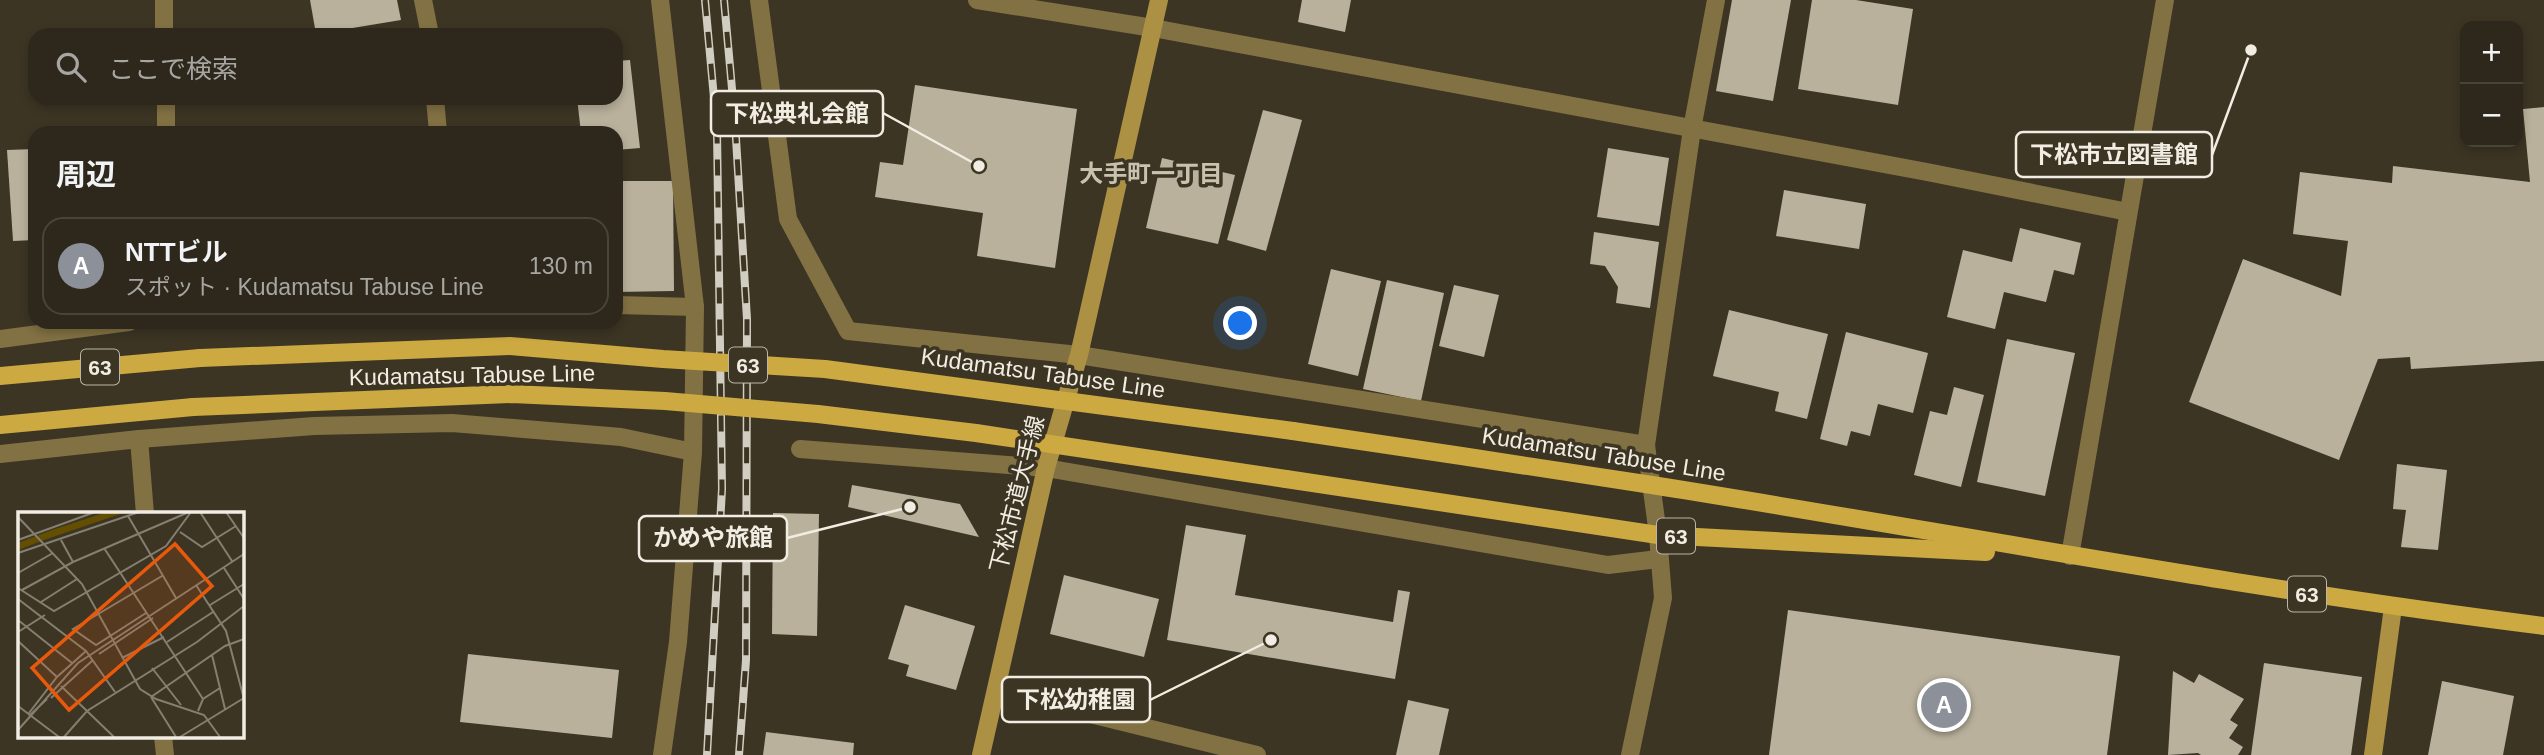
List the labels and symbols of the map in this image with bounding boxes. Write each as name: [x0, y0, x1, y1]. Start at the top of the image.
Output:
callout: 下松典礼会館: [711, 91, 883, 136]
text: 下松典礼会館: [725, 100, 869, 127]
callout: 下松市立図書館: [2016, 132, 2212, 177]
text: 下松市立図書館: [2030, 141, 2198, 168]
district label: 大手町一丁目: [1079, 160, 1223, 187]
your location: [1223, 306, 1257, 340]
street label: Kudamatsu Tabuse Line: [919, 343, 1167, 403]
road number: 63: [729, 348, 767, 382]
road number: 63: [81, 350, 119, 384]
street label: Kudamatsu Tabuse Line: [349, 360, 595, 390]
street label: 下松市道大手線: [985, 413, 1049, 575]
street label: Kudamatsu Tabuse Line: [1480, 422, 1728, 486]
inset map: [18, 512, 243, 738]
callout: かめや旅館: [639, 516, 787, 561]
road number: 63: [1657, 518, 1695, 554]
text: かめや旅館: [653, 524, 773, 551]
road number: 63: [2288, 576, 2326, 612]
callout: 下松幼稚園: [1002, 677, 1150, 722]
pin: A: [1921, 679, 1967, 731]
text: 下松幼稚園: [1016, 686, 1136, 713]

